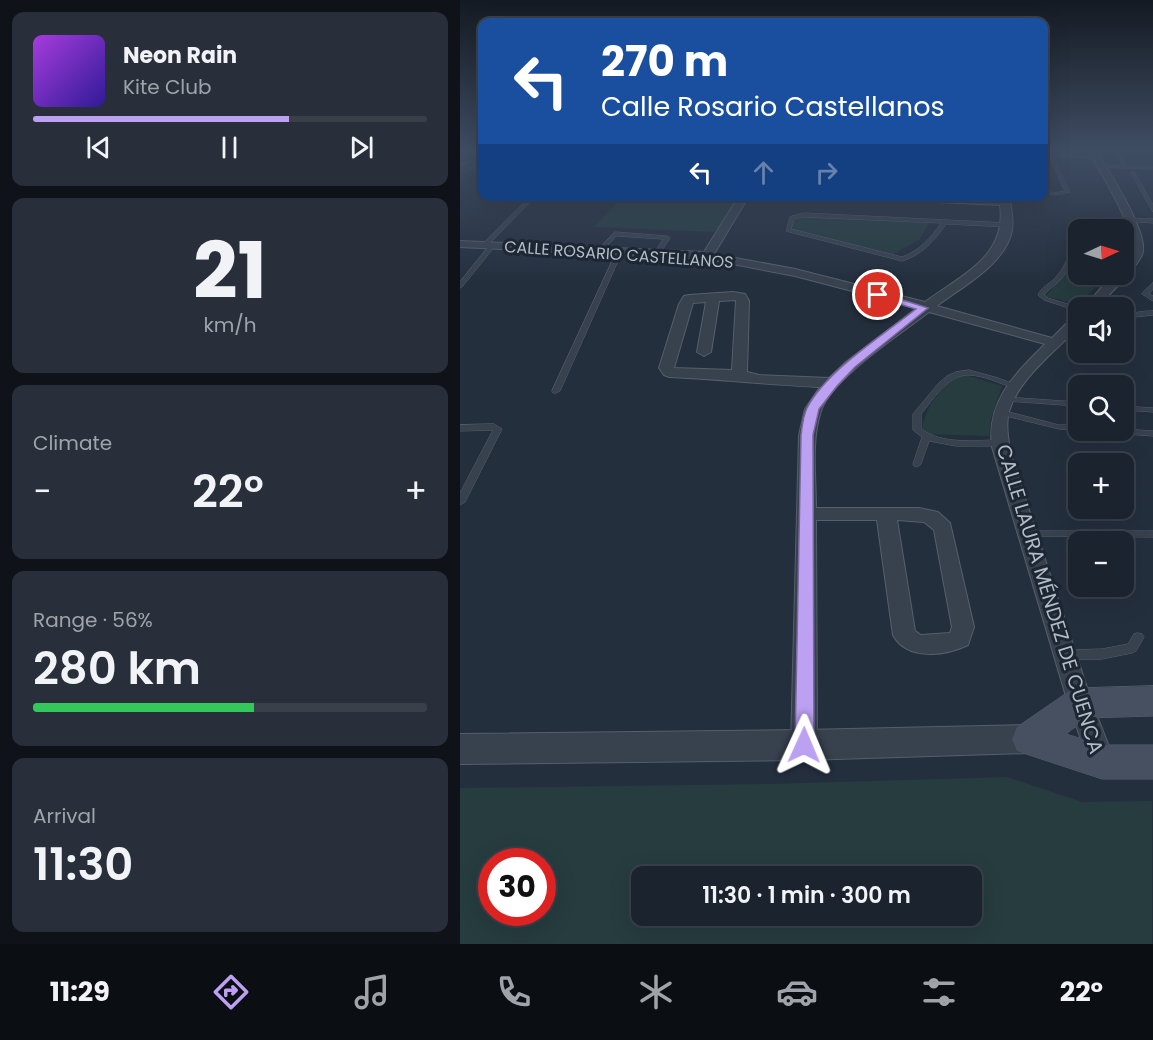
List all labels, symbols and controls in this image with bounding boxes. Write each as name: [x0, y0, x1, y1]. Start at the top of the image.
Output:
text: 270 m: [601, 32, 728, 91]
text: Neon Rain: [123, 40, 237, 71]
icon: left: [502, 42, 580, 120]
text: Kite Club: [123, 73, 212, 101]
text: Calle Rosario Castellanos: [601, 88, 945, 125]
icon: previous: [82, 131, 115, 164]
icon: pause: [213, 131, 246, 164]
icon: next: [345, 131, 378, 164]
icon: left: [684, 156, 717, 189]
icon: ahead: [747, 156, 780, 189]
icon: right: [810, 156, 843, 189]
text: 21: [193, 216, 267, 325]
north arrow: [1068, 219, 1134, 285]
map controls: [1068, 219, 1134, 597]
street label: CALLE ROSARIO CASTELLANOS: [504, 235, 734, 274]
pin: [852, 269, 903, 320]
icon: arrive: [861, 278, 894, 311]
button: sound: [1068, 297, 1134, 363]
text: km/h: [203, 311, 257, 339]
button: search: [1068, 375, 1134, 441]
text: Climate: [33, 429, 112, 457]
street label: CALLE LAURA MÉNDEZ DE CUENCA: [989, 441, 1111, 757]
button: +: [1068, 453, 1134, 519]
text: 22°: [192, 460, 264, 523]
text: −: [33, 468, 51, 515]
text: +: [404, 468, 427, 515]
button: −: [1068, 531, 1134, 597]
text: Range · 56%: [33, 606, 153, 634]
text: 280 km: [33, 637, 201, 700]
position arrow: [772, 713, 836, 777]
text: Arrival: [33, 802, 96, 830]
text: 11:30: [33, 833, 133, 896]
speed limit sign: 30: [478, 848, 556, 926]
text: 11:30 · 1 min · 300 m: [702, 880, 911, 911]
icon: directions: [210, 971, 252, 1013]
icon: music: [351, 971, 393, 1013]
icon: phone: [493, 971, 535, 1013]
icon: climate: [635, 971, 677, 1013]
icon: car: [776, 971, 818, 1013]
icon: filters: [918, 971, 960, 1013]
text: 11:29: [50, 973, 110, 1010]
text: 22°: [1060, 973, 1103, 1010]

